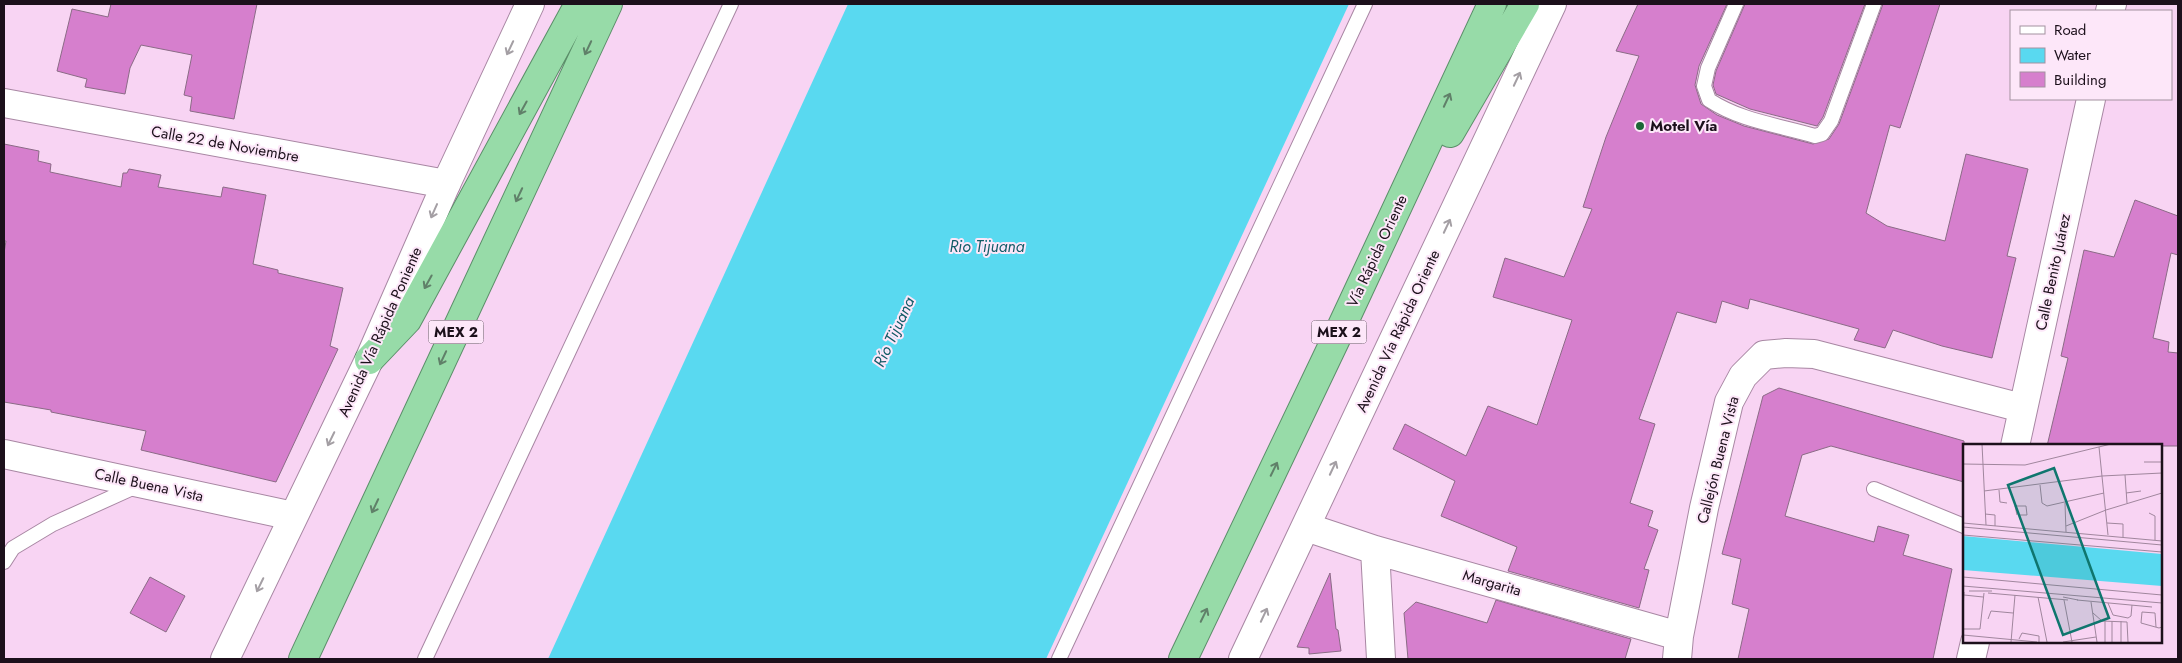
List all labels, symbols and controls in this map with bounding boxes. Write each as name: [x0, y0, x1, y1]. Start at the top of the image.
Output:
legend: [2010, 10, 2172, 100]
text: Road: [2054, 19, 2086, 41]
one-way arrow: [504, 40, 514, 55]
one-way arrow: [582, 40, 592, 55]
text: Water: [2054, 44, 2092, 66]
text: Building: [2054, 69, 2106, 91]
one-way arrow: [1513, 72, 1522, 87]
one-way arrow: [1443, 93, 1453, 108]
one-way arrow: [517, 100, 527, 115]
place label: Motel Vía: [1650, 115, 1717, 137]
street label: Calle 22 de Noviembre: [149, 120, 301, 168]
marker: Motel Vía: [1634, 120, 1646, 132]
one-way arrow: [514, 187, 523, 202]
street label: Vía Rápida Oriente: [1341, 191, 1413, 311]
one-way arrow: [429, 203, 439, 218]
street label: Calle Benito Juárez: [2030, 211, 2076, 332]
one-way arrow: [1443, 219, 1453, 234]
water label: Rio Tijuana: [949, 235, 1025, 258]
street label: Avenida Vía Rápida Poniente: [333, 243, 428, 420]
street label: Avenida Vía Rápida Oriente: [1351, 246, 1445, 416]
one-way arrow: [423, 274, 433, 289]
water label: Río Tijuana: [868, 293, 920, 371]
road number: MEX 2: [428, 321, 484, 344]
road number: MEX 2: [1312, 321, 1366, 344]
one-way arrow: [438, 351, 448, 366]
street label: Callejón Buena Vista: [1692, 394, 1744, 526]
one-way arrow: [326, 431, 335, 446]
inset map: [1963, 444, 2162, 643]
one-way arrow: [1329, 461, 1339, 476]
one-way arrow: [1270, 462, 1279, 477]
street label: Calle Buena Vista: [93, 463, 205, 507]
one-way arrow: [369, 498, 379, 513]
street label: Margarita: [1460, 564, 1524, 602]
one-way arrow: [255, 578, 265, 593]
one-way arrow: [1199, 608, 1209, 623]
one-way arrow: [1260, 608, 1269, 623]

